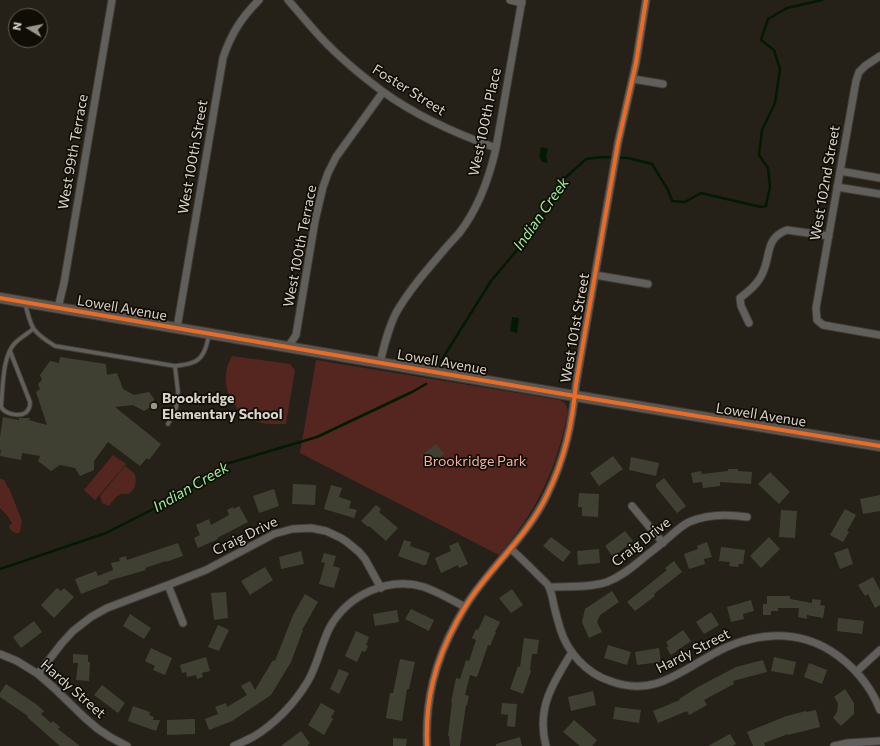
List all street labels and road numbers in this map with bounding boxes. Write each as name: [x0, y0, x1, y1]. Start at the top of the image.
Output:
street label: Foster Street: [369, 61, 449, 119]
street label: West 100th Place: [465, 66, 505, 178]
street label: West 99th Terrace: [55, 93, 91, 211]
street label: West 100th Street: [175, 99, 211, 215]
street label: West 102nd Street: [807, 124, 843, 242]
street label: West 100th Terrace: [280, 183, 320, 309]
street label: West 101st Street: [557, 272, 593, 384]
street label: Lowell Avenue: [76, 292, 168, 324]
street label: Lowell Avenue: [396, 346, 488, 378]
street label: Lowell Avenue: [715, 400, 807, 430]
street label: Craig Drive: [210, 513, 280, 559]
street label: Craig Drive: [608, 514, 674, 570]
street label: Hardy Street: [653, 625, 733, 677]
street label: Hardy Street: [37, 656, 109, 722]

